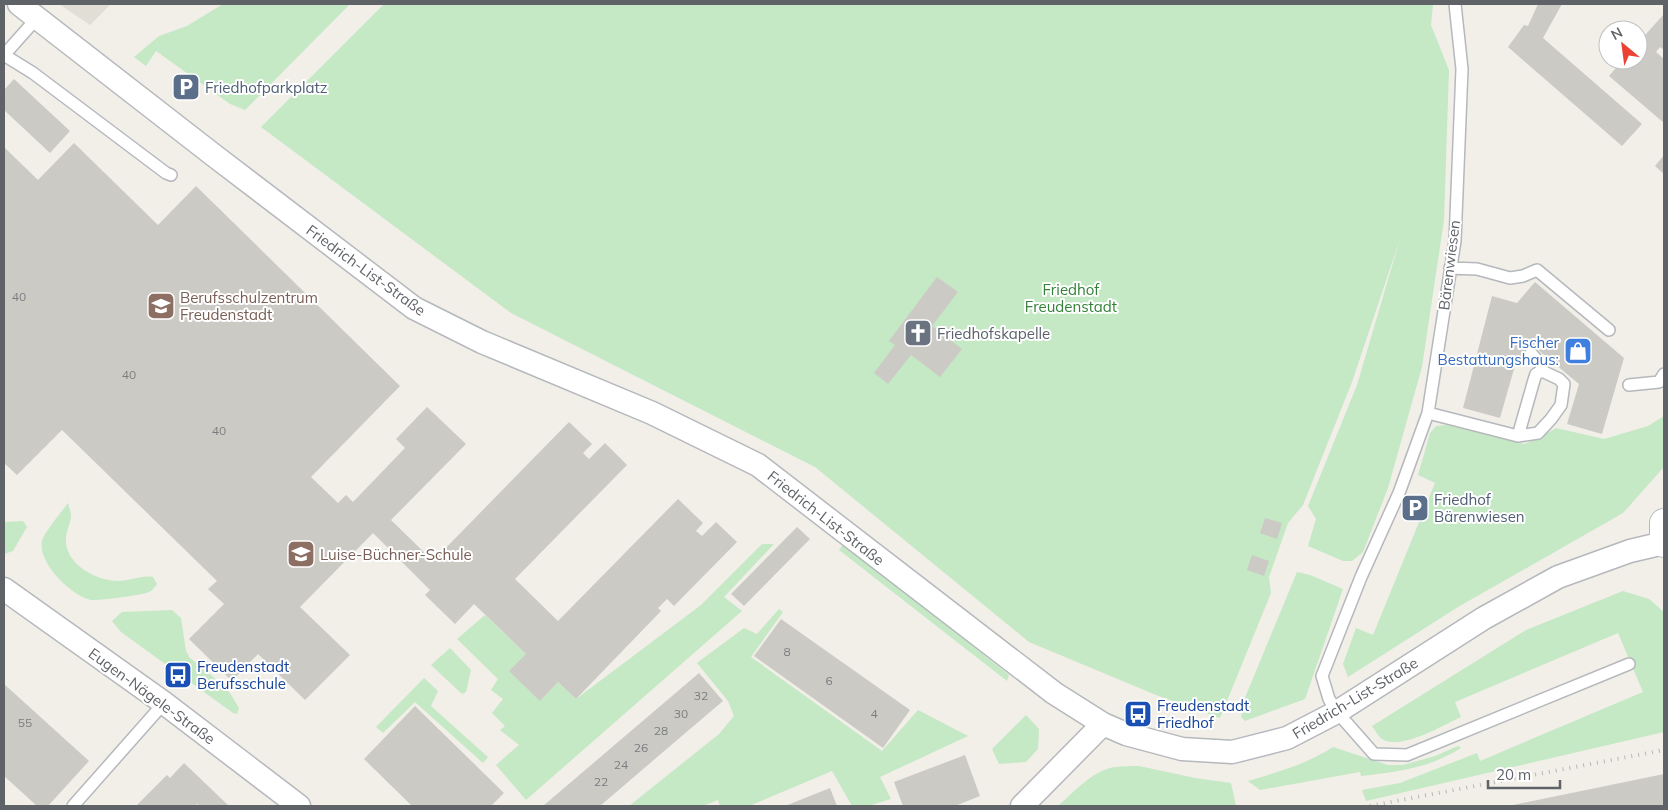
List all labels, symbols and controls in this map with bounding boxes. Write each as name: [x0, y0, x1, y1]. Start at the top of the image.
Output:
north arrow: [1598, 20, 1648, 70]
text: N: [1608, 23, 1626, 44]
parking icon: Friedhofparkplatz: [171, 72, 201, 102]
place label: Friedhofparkplatz: [205, 78, 328, 97]
street label: Bärenwiesen: [1434, 219, 1464, 311]
street label: Friedrich-List-Straße: [303, 220, 429, 320]
park label: Friedhof Freudenstadt: [1025, 280, 1117, 316]
place label: Berufsschulzentrum Freudenstadt: [180, 288, 318, 324]
house number: 40: [12, 289, 26, 304]
school or university icon: Berufsschulzentrum Freudenstadt: [146, 291, 176, 321]
church icon: Friedhofskapelle: [903, 318, 933, 348]
place label: Friedhofskapelle: [937, 324, 1050, 343]
place label: Fischer Bestattungshaus:: [1437, 333, 1560, 369]
shop icon: Fischer Bestattungshaus:: [1563, 336, 1593, 366]
house number: 40: [122, 367, 136, 382]
house number: 40: [212, 423, 226, 438]
street label: Friedrich-List-Straße: [764, 466, 888, 570]
place label: Friedhof Bärenwiesen: [1434, 490, 1525, 526]
parking icon: Friedhof Bärenwiesen: [1400, 493, 1430, 523]
school or university icon: Luise-Büchner-Schule: [286, 539, 316, 569]
place label: Luise-Büchner-Schule: [320, 545, 472, 564]
street label: Eugen-Nägele-Straße: [85, 644, 219, 748]
house number: 8: [783, 644, 791, 659]
street label: Friedrich-List-Straße: [1289, 653, 1421, 743]
place label: Freudenstadt Berufsschule: [197, 657, 289, 693]
bus stop icon: Freudenstadt Berufsschule: [163, 660, 193, 690]
house number: 6: [825, 673, 833, 688]
house number: 32: [694, 688, 708, 703]
place label: Freudenstadt Friedhof: [1157, 696, 1249, 732]
bus stop icon: Freudenstadt Friedhof: [1123, 699, 1153, 729]
house number: 30: [674, 706, 688, 721]
house number: 4: [870, 706, 878, 721]
house number: 55: [18, 715, 32, 730]
house number: 28: [654, 723, 668, 738]
house number: 26: [634, 740, 648, 755]
house number: 24: [614, 757, 628, 772]
scale bar: [1488, 758, 1560, 790]
text: 20 m: [1496, 765, 1531, 784]
house number: 22: [594, 774, 608, 789]

